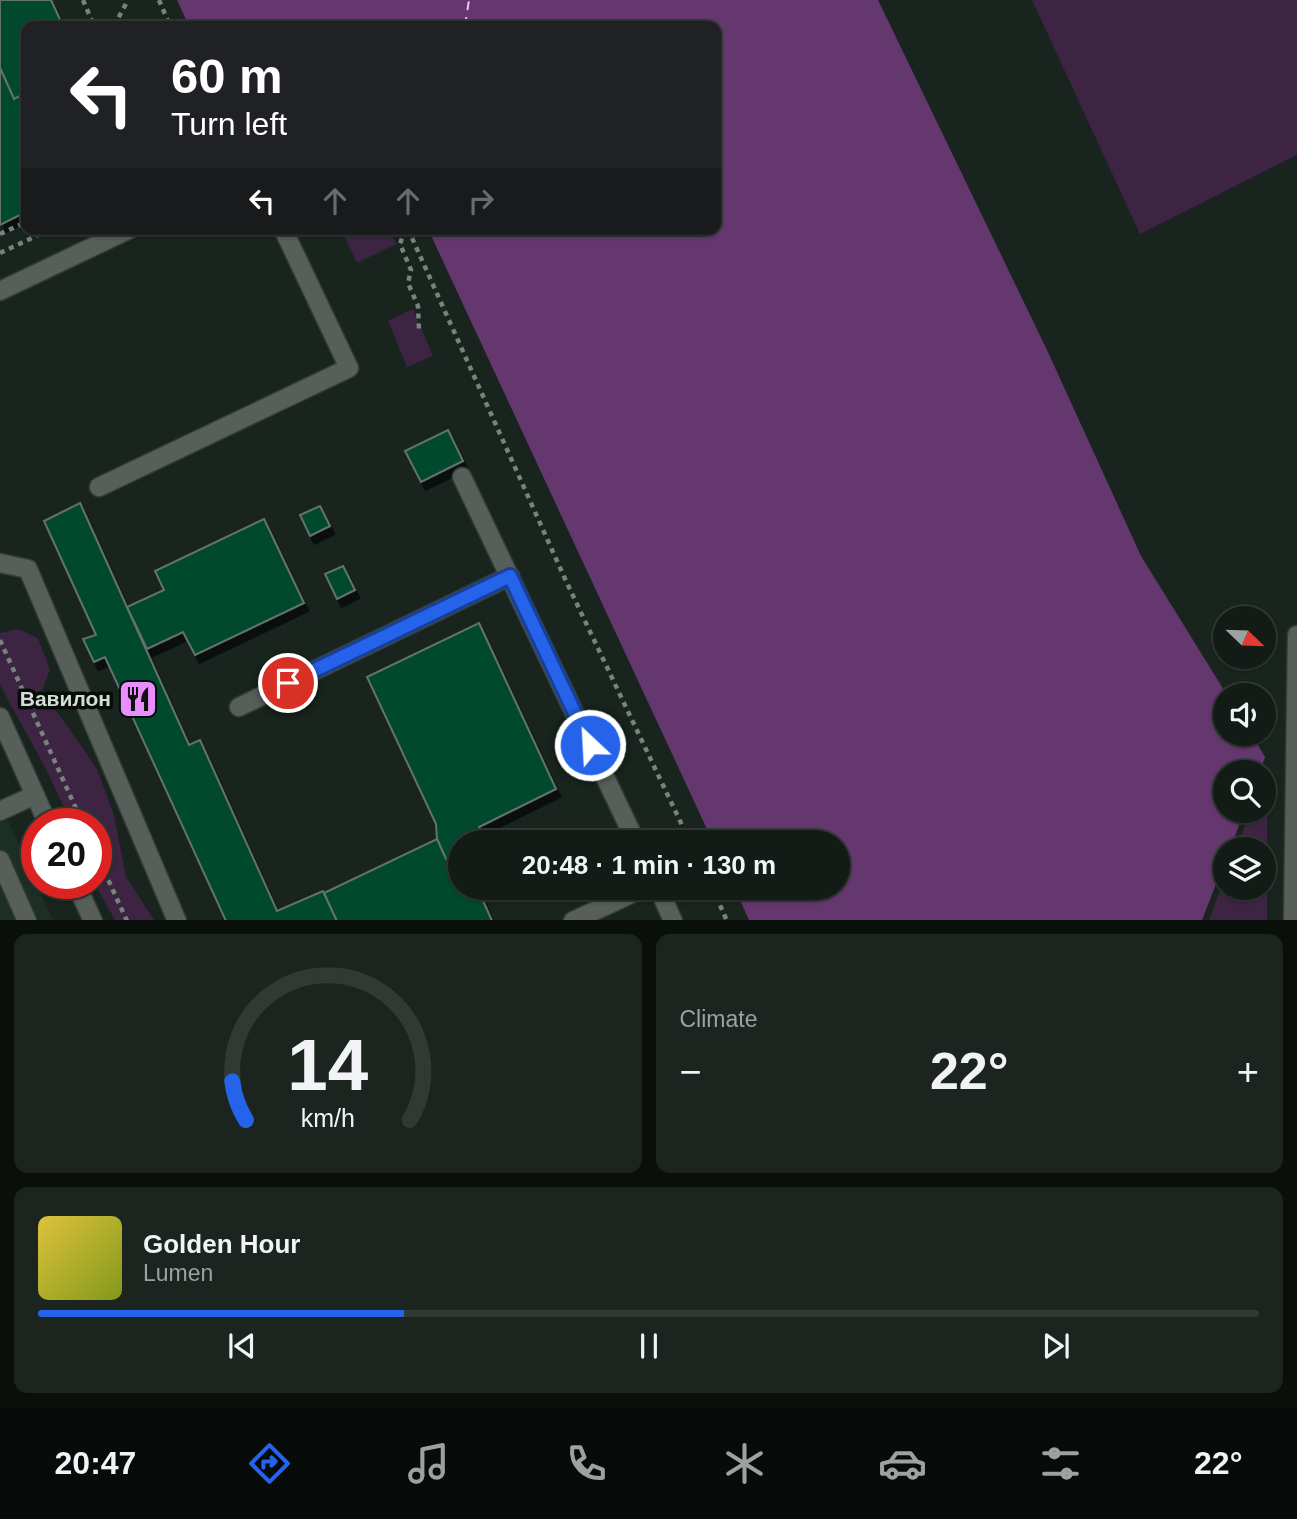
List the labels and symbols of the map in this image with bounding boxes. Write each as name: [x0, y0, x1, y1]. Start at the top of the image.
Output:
north arrow: [1213, 606, 1276, 668]
pin: [258, 653, 318, 713]
restaurant icon: Вавилон: [117, 678, 159, 720]
place label: Вавилон: [20, 687, 111, 710]
position arrow: [553, 708, 627, 782]
speed limit sign: 20: [21, 808, 112, 899]

